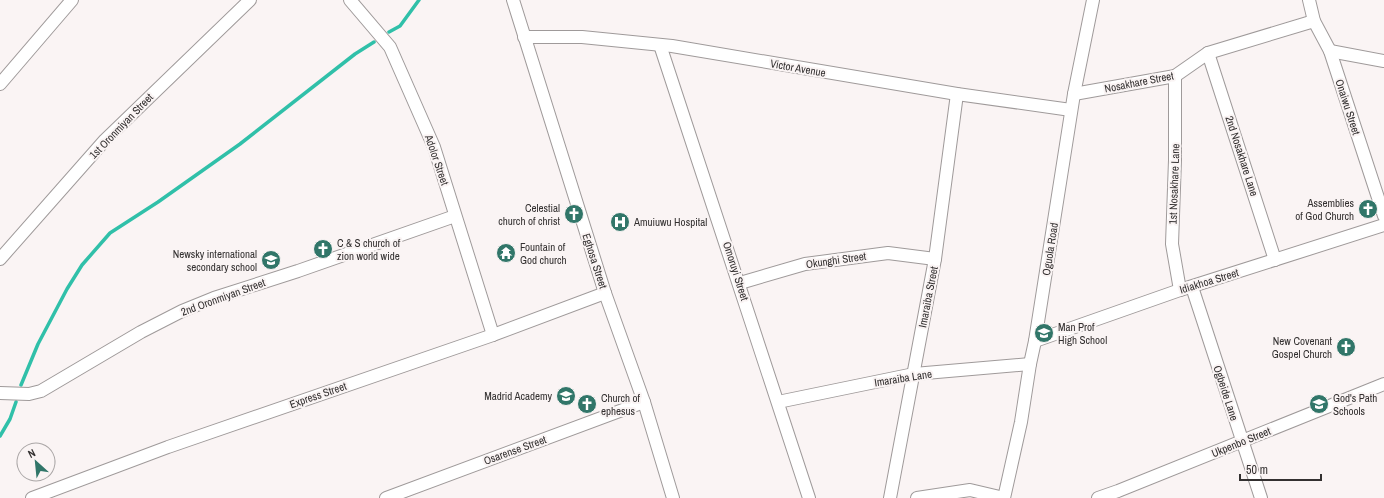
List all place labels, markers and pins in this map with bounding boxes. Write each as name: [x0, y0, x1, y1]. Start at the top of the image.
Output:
place label: Assemblies of God Church: [1295, 196, 1354, 223]
church icon: Assemblies of God Church: [1357, 198, 1379, 220]
place label: Celestial church of christ: [498, 201, 560, 228]
church icon: Celestial church of christ: [563, 203, 585, 225]
hospital icon: Amuiuwu Hospital: [609, 211, 631, 233]
place label: Amuiuwu Hospital: [633, 215, 707, 229]
place label: C & S church of zion world wide: [337, 236, 401, 263]
church icon: C & S church of zion world wide: [312, 238, 334, 260]
place label: Fountain of God church: [520, 240, 567, 267]
temple icon: Fountain of God church: [495, 242, 517, 264]
place label: Newsky international secondary school: [173, 247, 257, 274]
school or university icon: Newsky international secondary school: [260, 249, 282, 271]
place label: Man Prof High School: [1058, 320, 1107, 347]
school or university icon: Man Prof High School: [1033, 322, 1055, 344]
place label: New Covenant Gospel Church: [1272, 334, 1332, 361]
church icon: New Covenant Gospel Church: [1335, 336, 1357, 358]
school or university icon: Madrid Academy: [555, 385, 577, 407]
place label: Madrid Academy: [484, 389, 552, 403]
place label: Church of ephesus: [601, 391, 641, 418]
place label: God's Path Schools: [1333, 391, 1377, 418]
church icon: Church of ephesus: [576, 393, 598, 415]
school or university icon: God's Path Schools: [1308, 393, 1330, 415]

